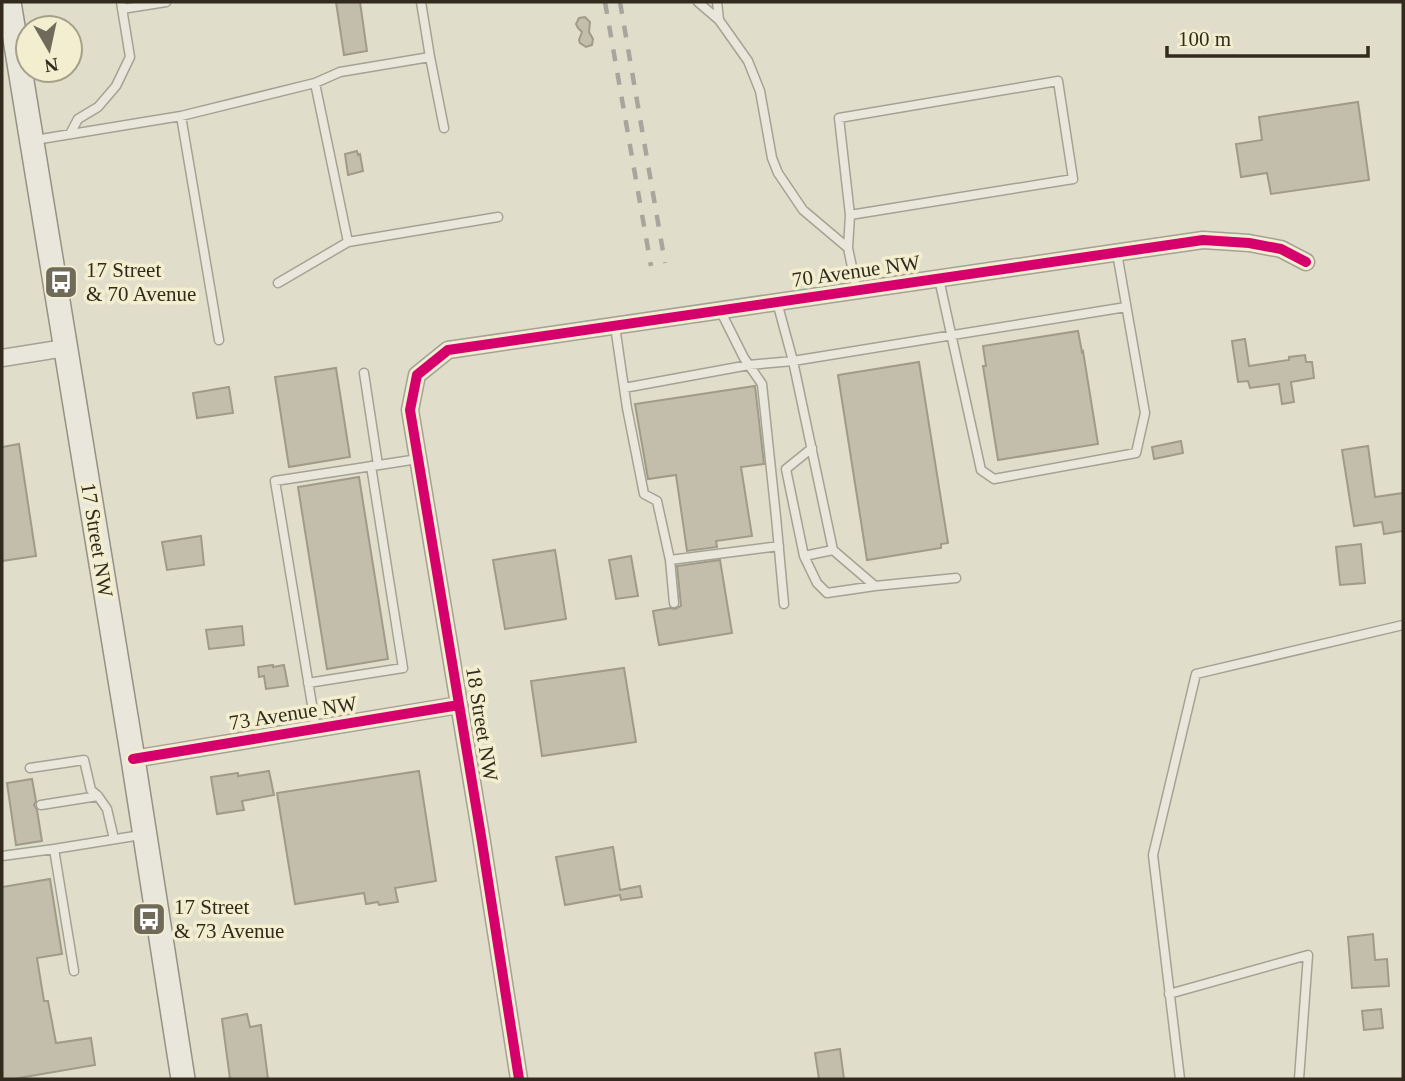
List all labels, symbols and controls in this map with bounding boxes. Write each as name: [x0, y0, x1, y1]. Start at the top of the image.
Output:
north arrow: [14, 14, 84, 84]
scale bar: [1167, 14, 1368, 58]
text: 100 m: [1178, 27, 1231, 51]
text: N: [43, 54, 60, 77]
street label: 70 Avenue NW: [790, 250, 922, 292]
place label: 17 Street & 70 Avenue: [86, 258, 196, 306]
bus stop icon: 17 Street & 70 Avenue: [42, 263, 80, 301]
street label: 17 Street NW: [76, 481, 118, 599]
street label: 18 Street NW: [461, 665, 503, 783]
street label: 73 Avenue NW: [227, 691, 359, 735]
place label: 17 Street & 73 Avenue: [174, 895, 284, 943]
bus stop icon: 17 Street & 73 Avenue: [130, 900, 168, 938]

